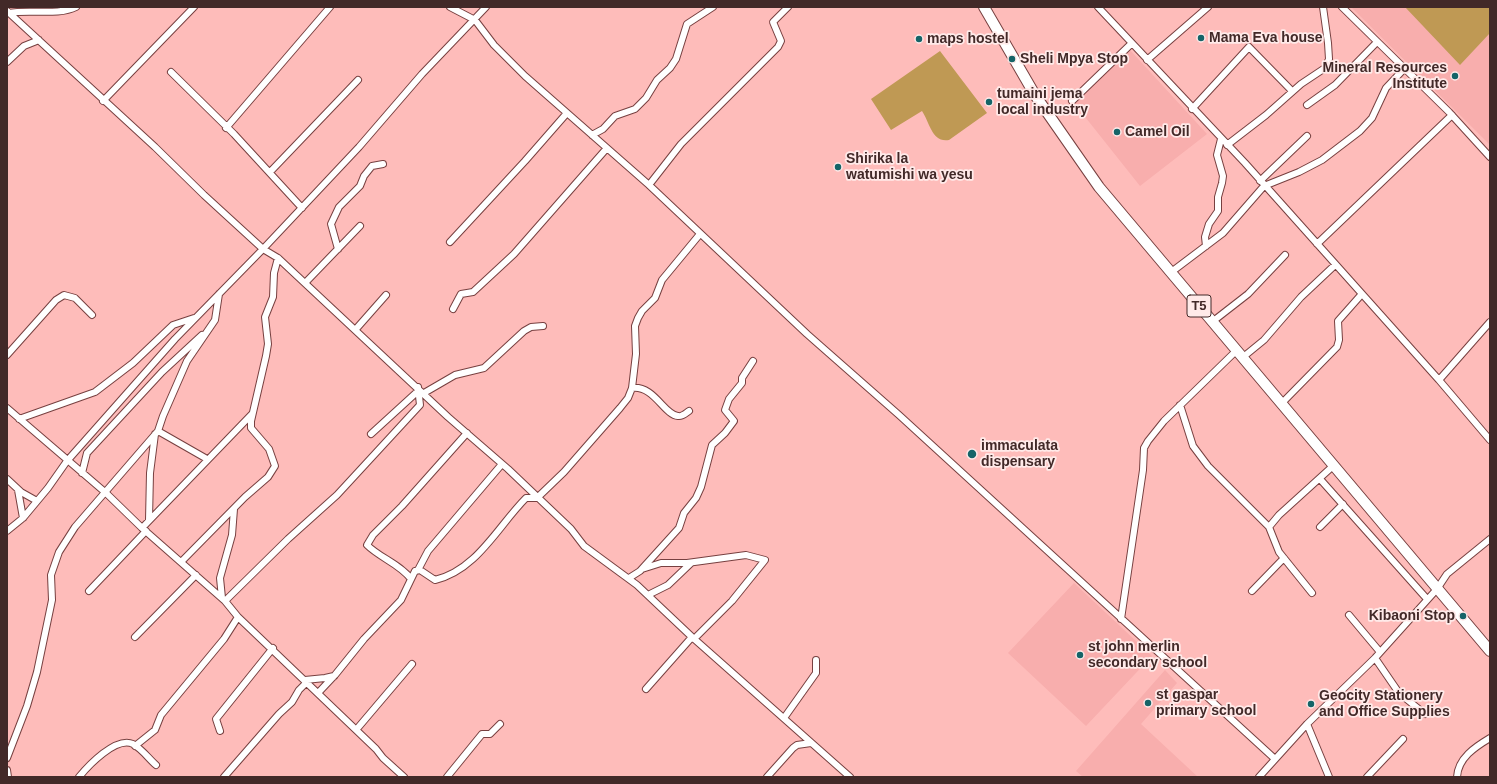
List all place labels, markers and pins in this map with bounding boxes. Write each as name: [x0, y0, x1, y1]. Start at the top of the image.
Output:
place label: Mama Eva house: [1209, 30, 1323, 46]
place label: maps hostel: [927, 31, 1009, 47]
marker: Mama Eva house: [1196, 33, 1206, 43]
marker: maps hostel: [914, 34, 924, 44]
place label: Sheli Mpya Stop: [1020, 51, 1128, 67]
marker: Sheli Mpya Stop: [1007, 54, 1017, 64]
place label: Mineral Resources Institute: [1323, 60, 1447, 92]
marker: Mineral Resources Institute: [1450, 71, 1460, 81]
place label: tumaini jema local industry: [997, 86, 1088, 118]
marker: tumaini jema local industry: [984, 97, 994, 107]
place label: Camel Oil: [1125, 124, 1190, 140]
marker: Camel Oil: [1112, 127, 1122, 137]
place label: Shirika la watumishi wa yesu: [846, 151, 973, 184]
marker: Shirika la watumishi wa yesu: [833, 162, 843, 172]
place label: immaculata dispensary: [981, 438, 1058, 470]
marker: immaculata dispensary: [966, 448, 978, 460]
place label: Kibaoni Stop: [1369, 608, 1455, 624]
marker: Kibaoni Stop: [1458, 611, 1468, 621]
place label: st john merlin secondary school: [1088, 639, 1207, 672]
marker: st john merlin secondary school: [1075, 650, 1085, 660]
place label: st gaspar primary school: [1156, 687, 1256, 720]
place label: Geocity Stationery and Office Supplies: [1319, 688, 1450, 720]
marker: st gaspar primary school: [1143, 698, 1153, 708]
marker: Geocity Stationery and Office Supplies: [1306, 699, 1316, 709]

